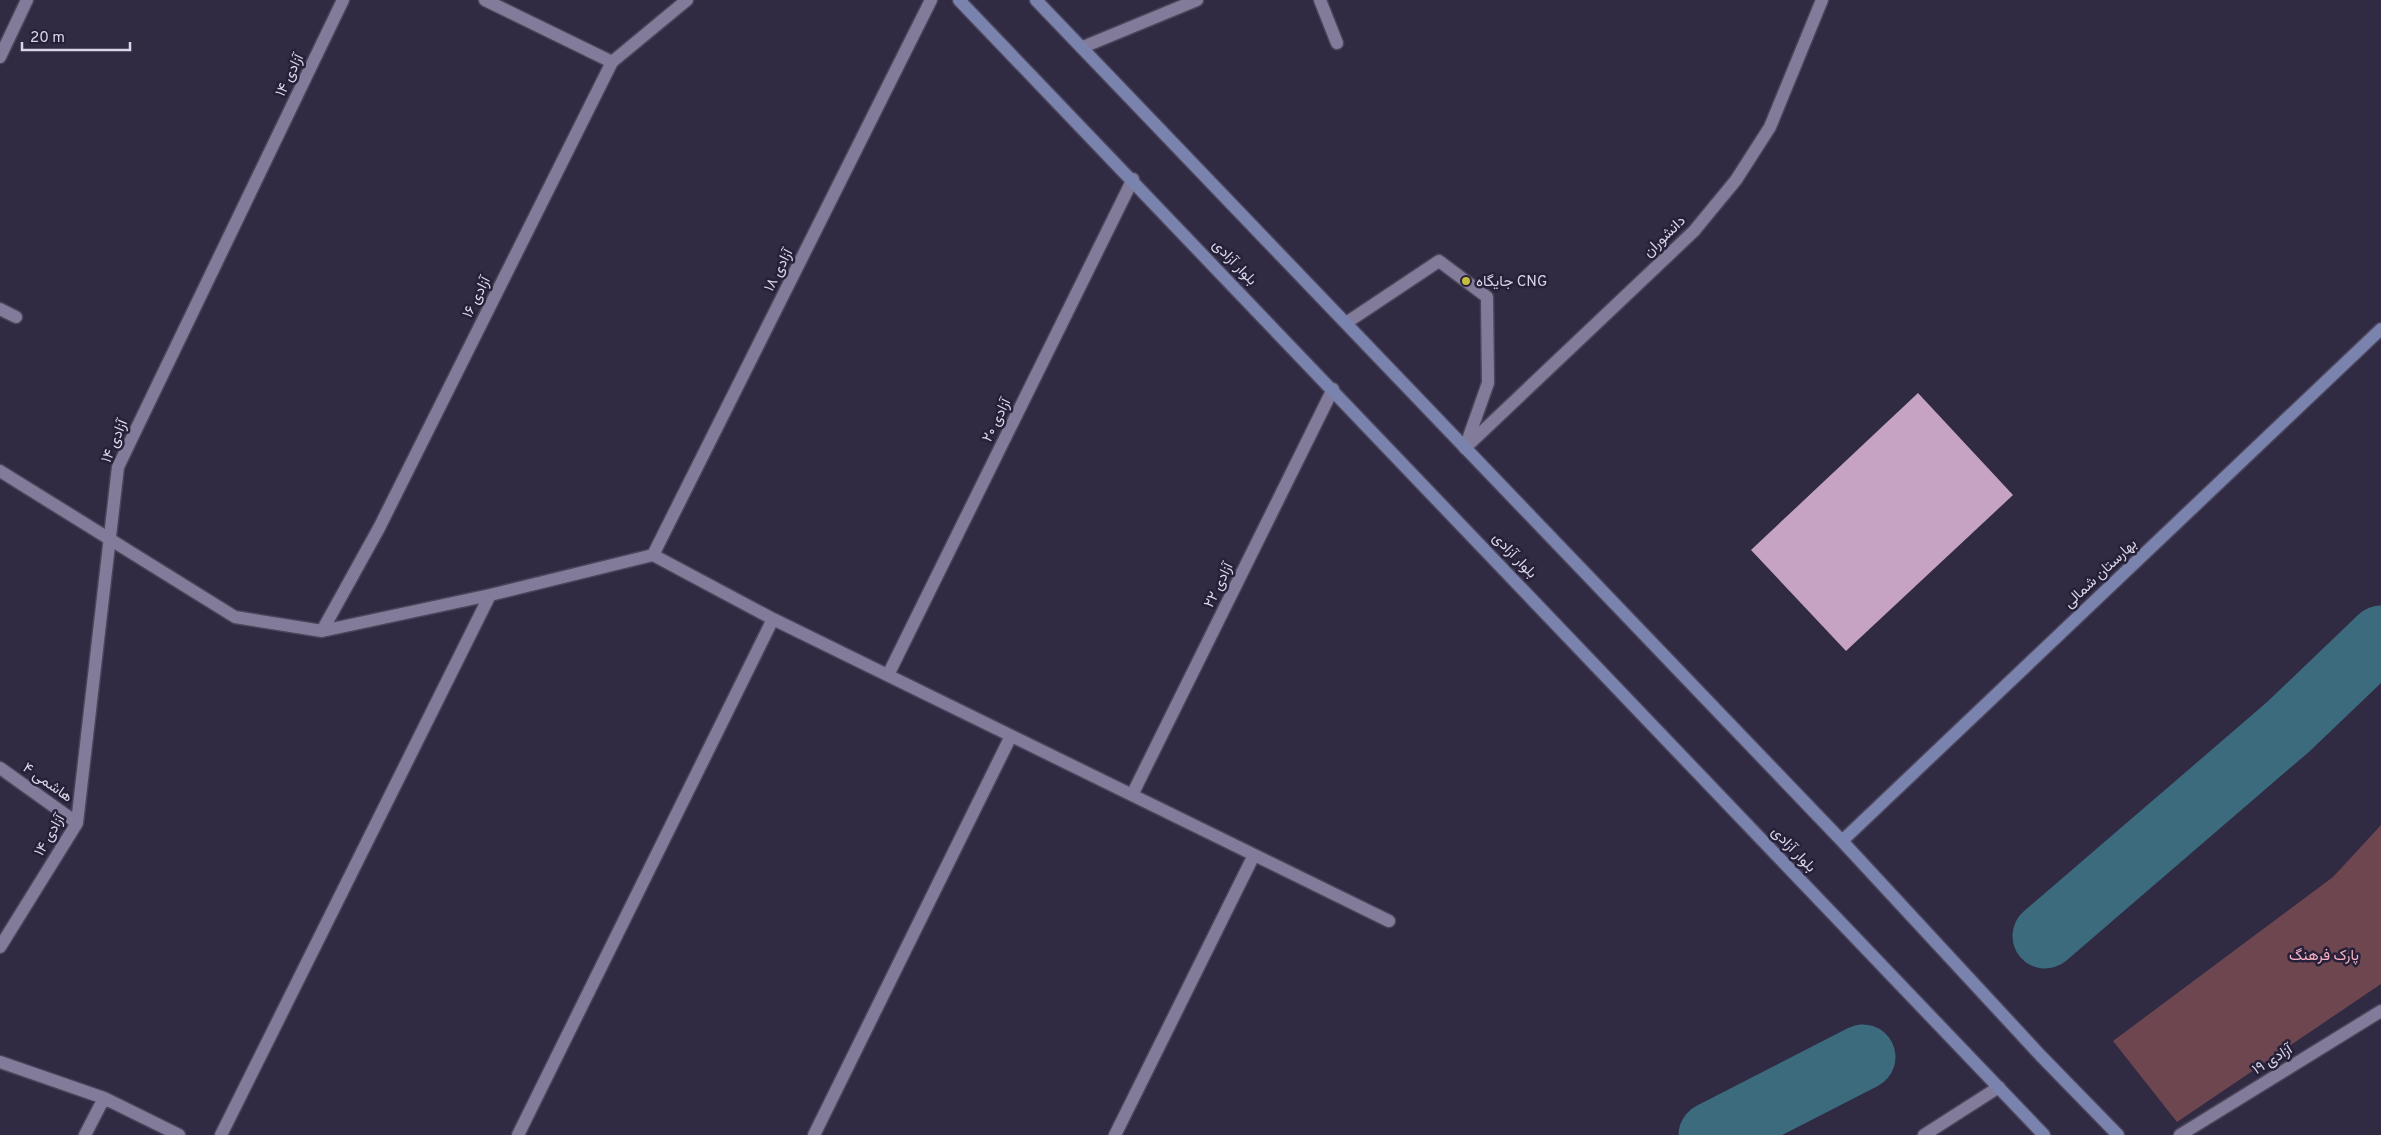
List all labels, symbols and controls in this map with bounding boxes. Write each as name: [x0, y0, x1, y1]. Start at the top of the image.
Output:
scale bar: [22, 20, 130, 52]
text: 20 m: [30, 29, 65, 48]
street label: آزادی ۱۴: [272, 50, 309, 100]
street label: دانشوران: [1640, 212, 1690, 262]
street label: بلوار آزادی: [1207, 236, 1260, 290]
street label: آزادی ۱۸: [761, 245, 799, 295]
street label: آزادی ۱۶: [459, 272, 496, 322]
place label: جایگاه CNG: [1476, 273, 1547, 292]
marker: جایگاه CNG: [1460, 275, 1472, 287]
street label: آزادی ۲۰: [979, 394, 1017, 446]
street label: آزادی ۱۴: [98, 416, 134, 466]
street label: بلوار آزادی: [1487, 529, 1540, 583]
street label: بهارستان شمالی: [2060, 535, 2142, 613]
street label: آزادی ۲۲: [1200, 559, 1239, 611]
street label: هاشمی ۴: [18, 759, 76, 807]
street label: آزادی ۱۴: [31, 810, 71, 860]
street label: بلوار آزادی: [1766, 823, 1819, 877]
park label: پارک فرهنگ: [2289, 947, 2359, 966]
street label: آزادی ۱۹: [2249, 1040, 2298, 1080]

